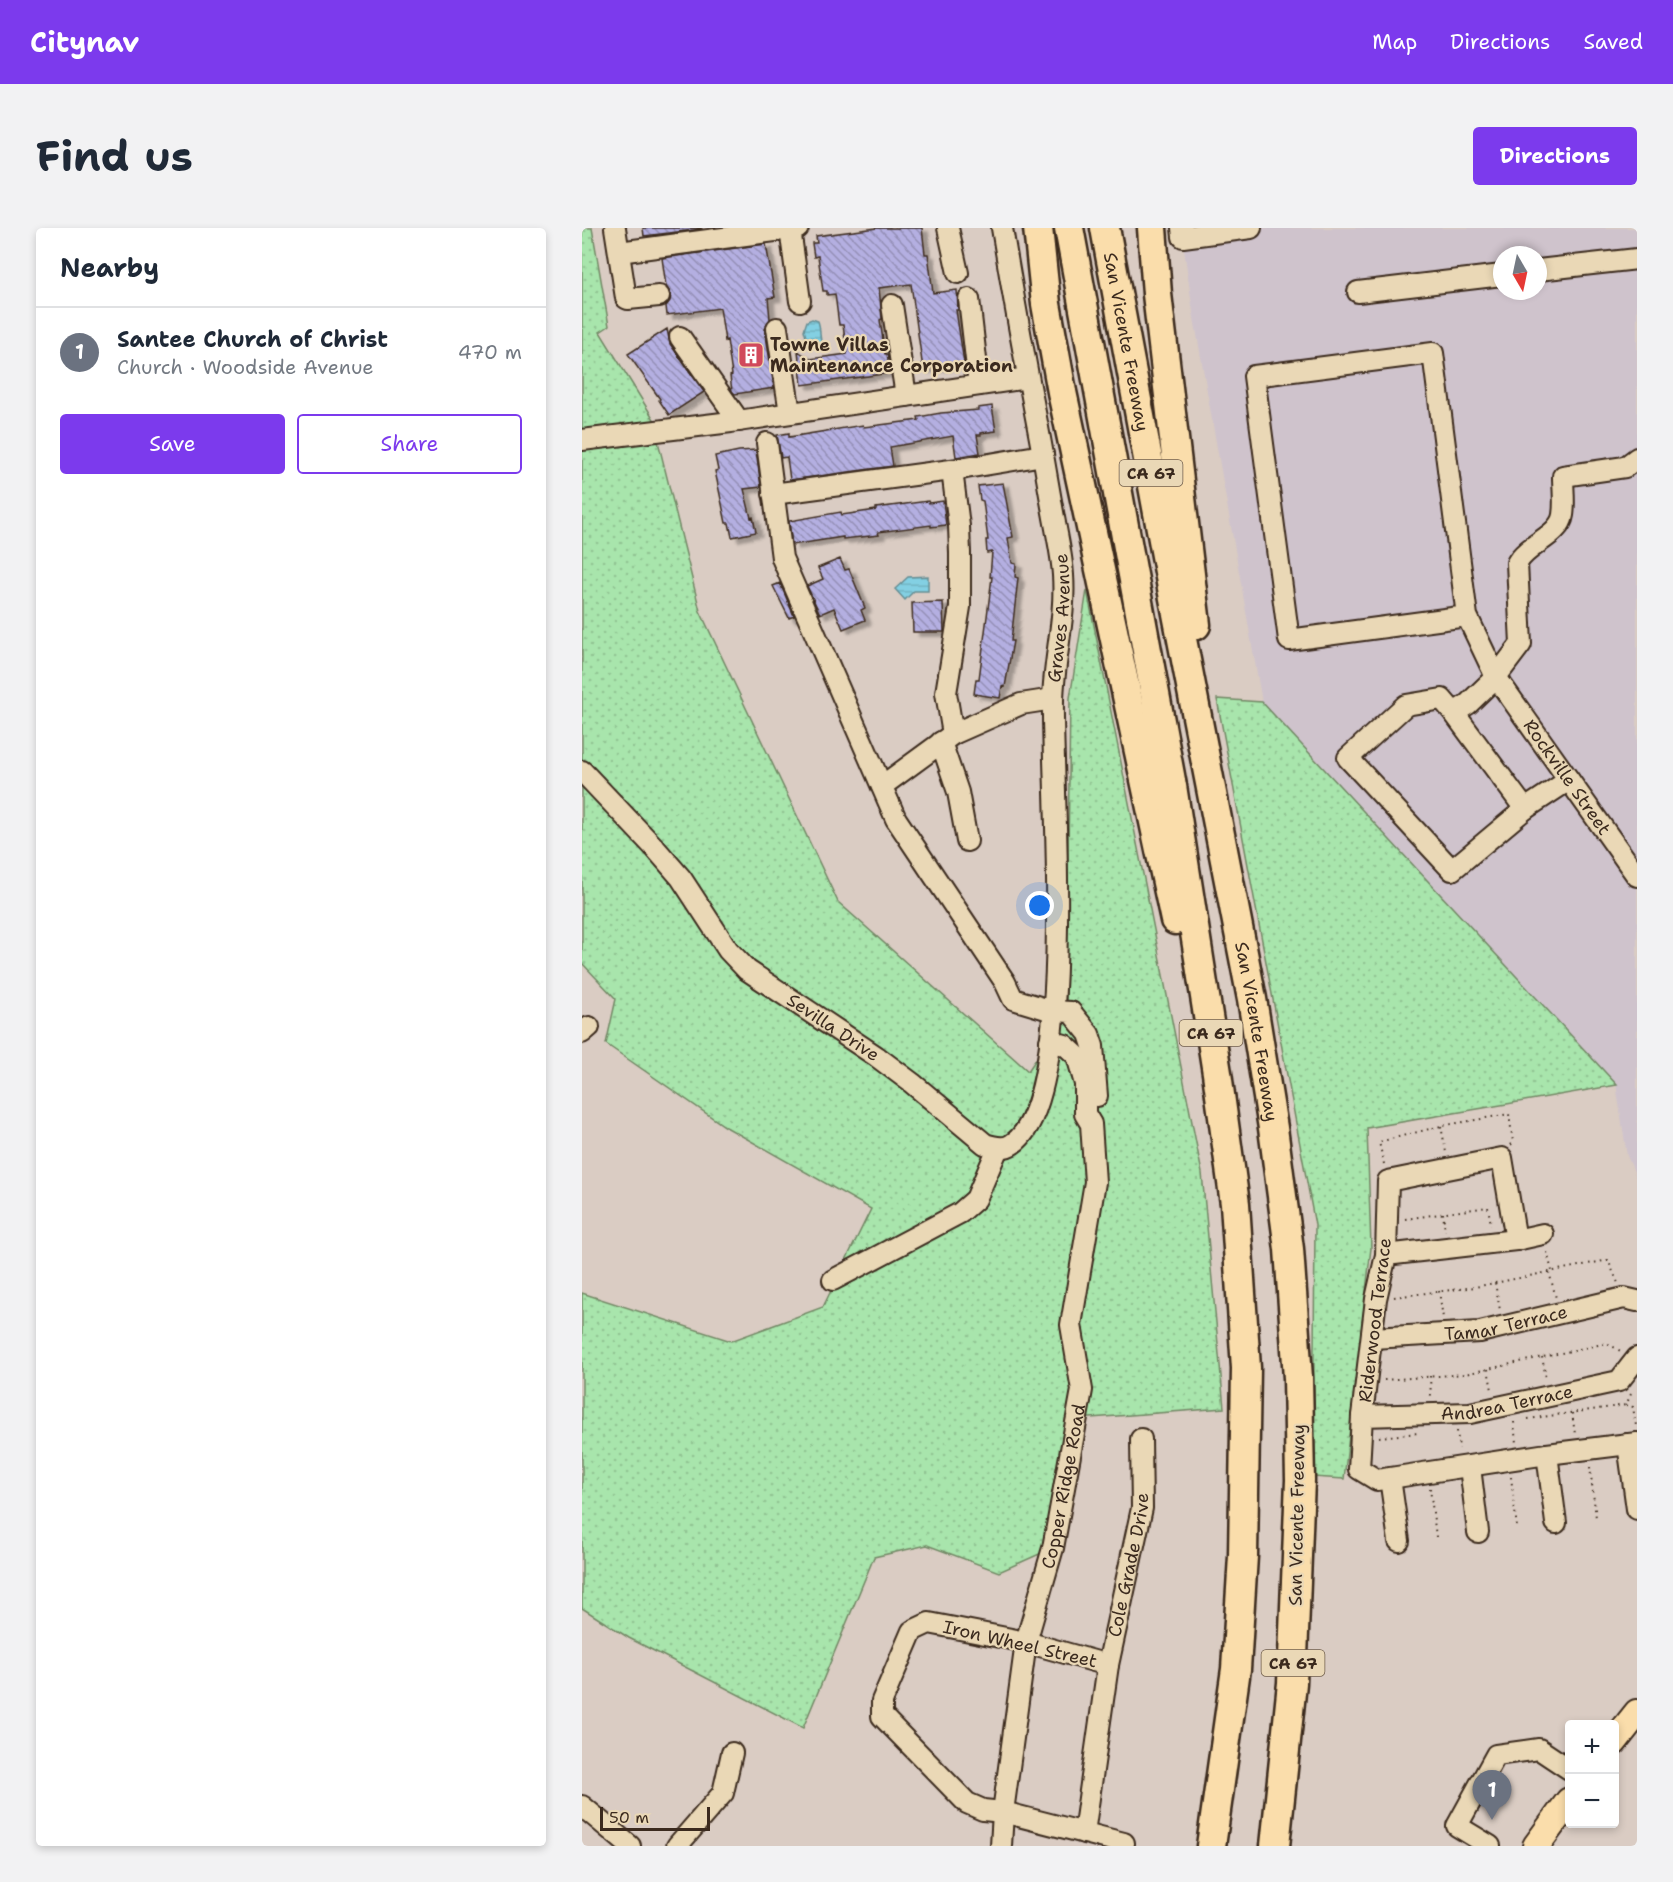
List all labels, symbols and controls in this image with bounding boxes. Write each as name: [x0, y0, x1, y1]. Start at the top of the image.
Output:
text: Citynav: [30, 23, 139, 61]
text: Map: [1372, 28, 1417, 56]
text: Directions: [1450, 28, 1550, 56]
text: Saved: [1583, 28, 1643, 56]
button: Directions: [1473, 127, 1637, 185]
text: Find us: [36, 128, 193, 184]
north arrow: [1493, 246, 1547, 300]
text: Nearby: [60, 250, 159, 285]
street label: San Vicente Freeway: [1098, 250, 1155, 434]
text: Santee Church of Christ: [117, 325, 388, 354]
place label: Towne Villas Maintenance Corporation: [770, 333, 1013, 378]
text: 1: [75, 339, 84, 365]
text: 470 m: [458, 339, 522, 365]
building icon: Towne Villas Maintenance Corporation: [736, 340, 766, 370]
text: Church · Woodside Avenue: [117, 354, 374, 380]
button: Save: [60, 414, 285, 474]
button: Share: [297, 414, 522, 474]
road number: CA 67: [1120, 460, 1182, 486]
street label: Graves Avenue: [1042, 552, 1075, 684]
street label: Rockville Street: [1518, 715, 1616, 840]
your location: [1025, 891, 1054, 920]
street label: San Vicente Freeway: [1229, 940, 1284, 1123]
street label: Sevilla Drive: [782, 988, 884, 1067]
road number: CA 67: [1180, 1020, 1242, 1046]
street label: Riderwood Terrace: [1353, 1236, 1397, 1404]
street label: Tamar Terrace: [1444, 1300, 1570, 1346]
street label: Andrea Terrace: [1441, 1379, 1575, 1426]
street label: Copper Ridge Road: [1036, 1402, 1091, 1572]
street label: San Vicente Freeway: [1283, 1424, 1311, 1606]
street label: Cole Grade Drive: [1102, 1493, 1154, 1639]
street label: Iron Wheel Street: [941, 1615, 1099, 1673]
road number: CA 67: [1262, 1650, 1324, 1676]
map controls: [1565, 1720, 1619, 1828]
button: +: [1565, 1720, 1619, 1774]
pin: 1: [1472, 1770, 1512, 1820]
button: −: [1565, 1774, 1619, 1828]
scale bar: [600, 1804, 710, 1832]
text: 50 m: [609, 1807, 649, 1828]

